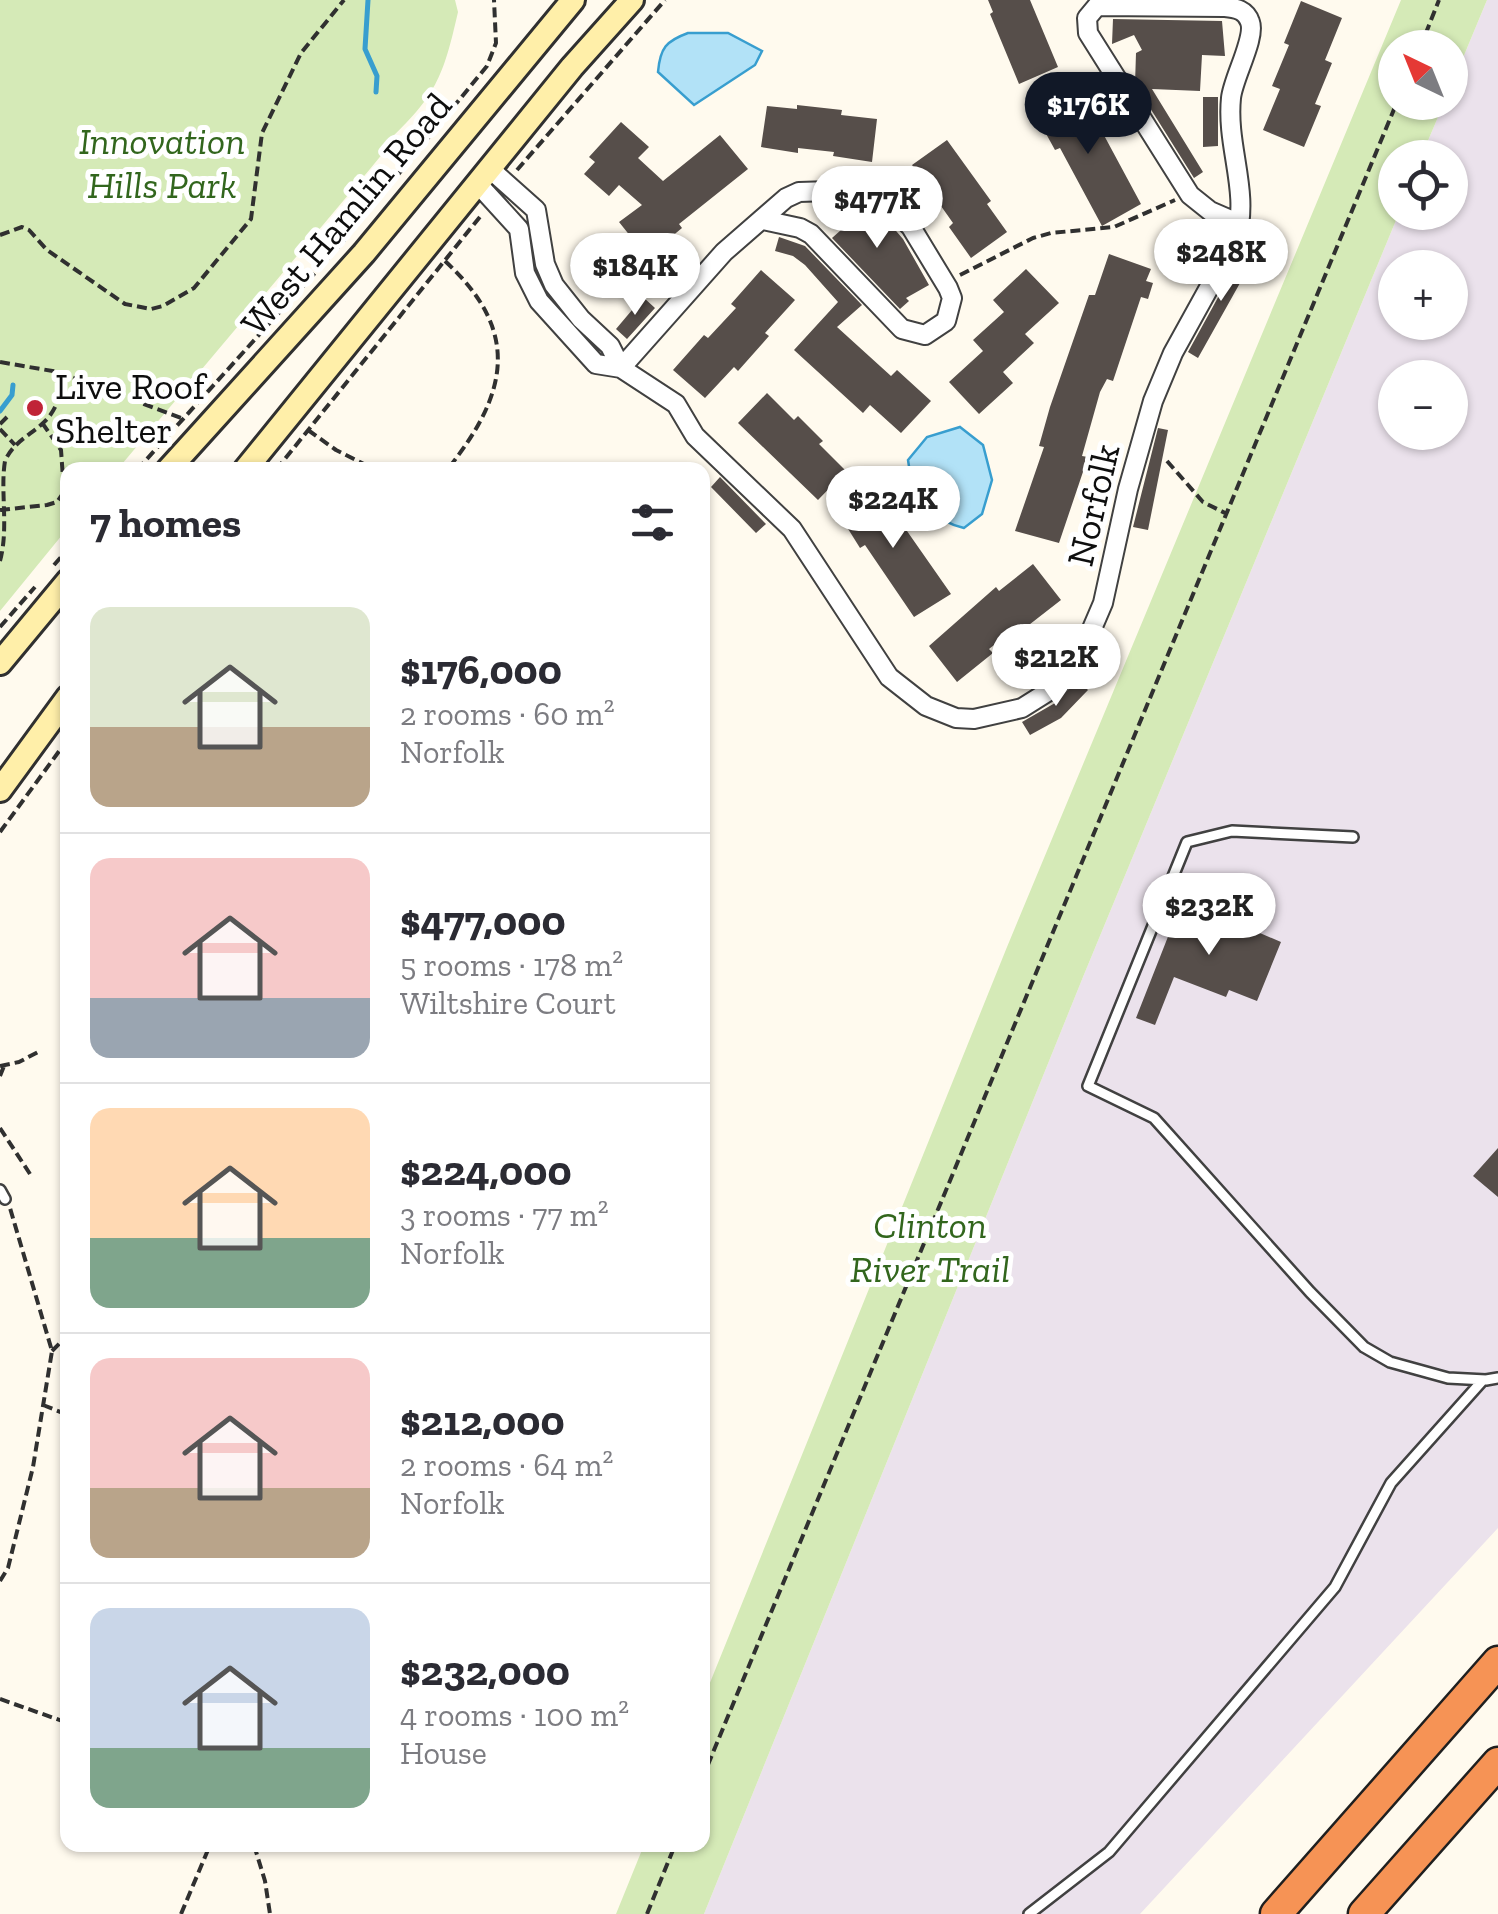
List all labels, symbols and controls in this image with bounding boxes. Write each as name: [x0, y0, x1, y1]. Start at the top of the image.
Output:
north arrow: [1378, 30, 1468, 120]
map controls: [1378, 30, 1468, 450]
pin: $176K: [1018, 72, 1158, 157]
street label: West Hamlin Road: [231, 83, 461, 345]
text: $176K: [1047, 85, 1129, 123]
park label: Innovation Hills Park: [79, 118, 245, 208]
button: locate: [1378, 140, 1468, 230]
pin: $477K: [807, 166, 947, 251]
text: $477K: [834, 179, 920, 217]
pin: $248K: [1151, 219, 1291, 304]
text: $248K: [1176, 232, 1266, 270]
pin: $184K: [565, 233, 705, 318]
text: $184K: [592, 246, 678, 284]
button: +: [1378, 250, 1468, 340]
button: −: [1378, 360, 1468, 450]
place label: Live Roof Shelter: [55, 363, 208, 453]
marker: Live Roof Shelter: [24, 397, 46, 419]
street label: Norfolk: [1057, 439, 1129, 571]
pin: $224K: [823, 466, 963, 551]
text: $224K: [848, 479, 938, 517]
icon: filters: [625, 495, 680, 550]
text: 7 homes: [90, 497, 241, 548]
pin: $212K: [986, 624, 1126, 709]
text: $212K: [1014, 637, 1098, 675]
text: $176,000: [400, 644, 562, 695]
icon: home: [170, 647, 290, 767]
text: 2 rooms · 60 m²: [400, 695, 615, 733]
text: Norfolk: [400, 733, 504, 771]
pin: $232K: [1139, 873, 1279, 958]
text: $232K: [1165, 886, 1253, 924]
text: $477,000: [400, 895, 566, 946]
icon: home: [170, 898, 290, 1018]
text: 5 rooms · 178 m²: [400, 946, 623, 984]
text: Wiltshire Court: [400, 984, 616, 1022]
text: $224,000: [400, 1145, 572, 1196]
icon: home: [170, 1148, 290, 1268]
text: 3 rooms · 77 m²: [400, 1196, 608, 1234]
park label: Clinton River Trail: [850, 1202, 1010, 1292]
text: Norfolk: [400, 1234, 504, 1272]
text: $212,000: [400, 1395, 565, 1446]
icon: home: [170, 1398, 290, 1518]
text: 2 rooms · 64 m²: [400, 1446, 613, 1484]
text: Norfolk: [400, 1484, 504, 1522]
text: $232,000: [400, 1645, 570, 1696]
icon: home: [170, 1648, 290, 1768]
text: 4 rooms · 100 m²: [400, 1696, 629, 1734]
text: House: [400, 1734, 487, 1772]

